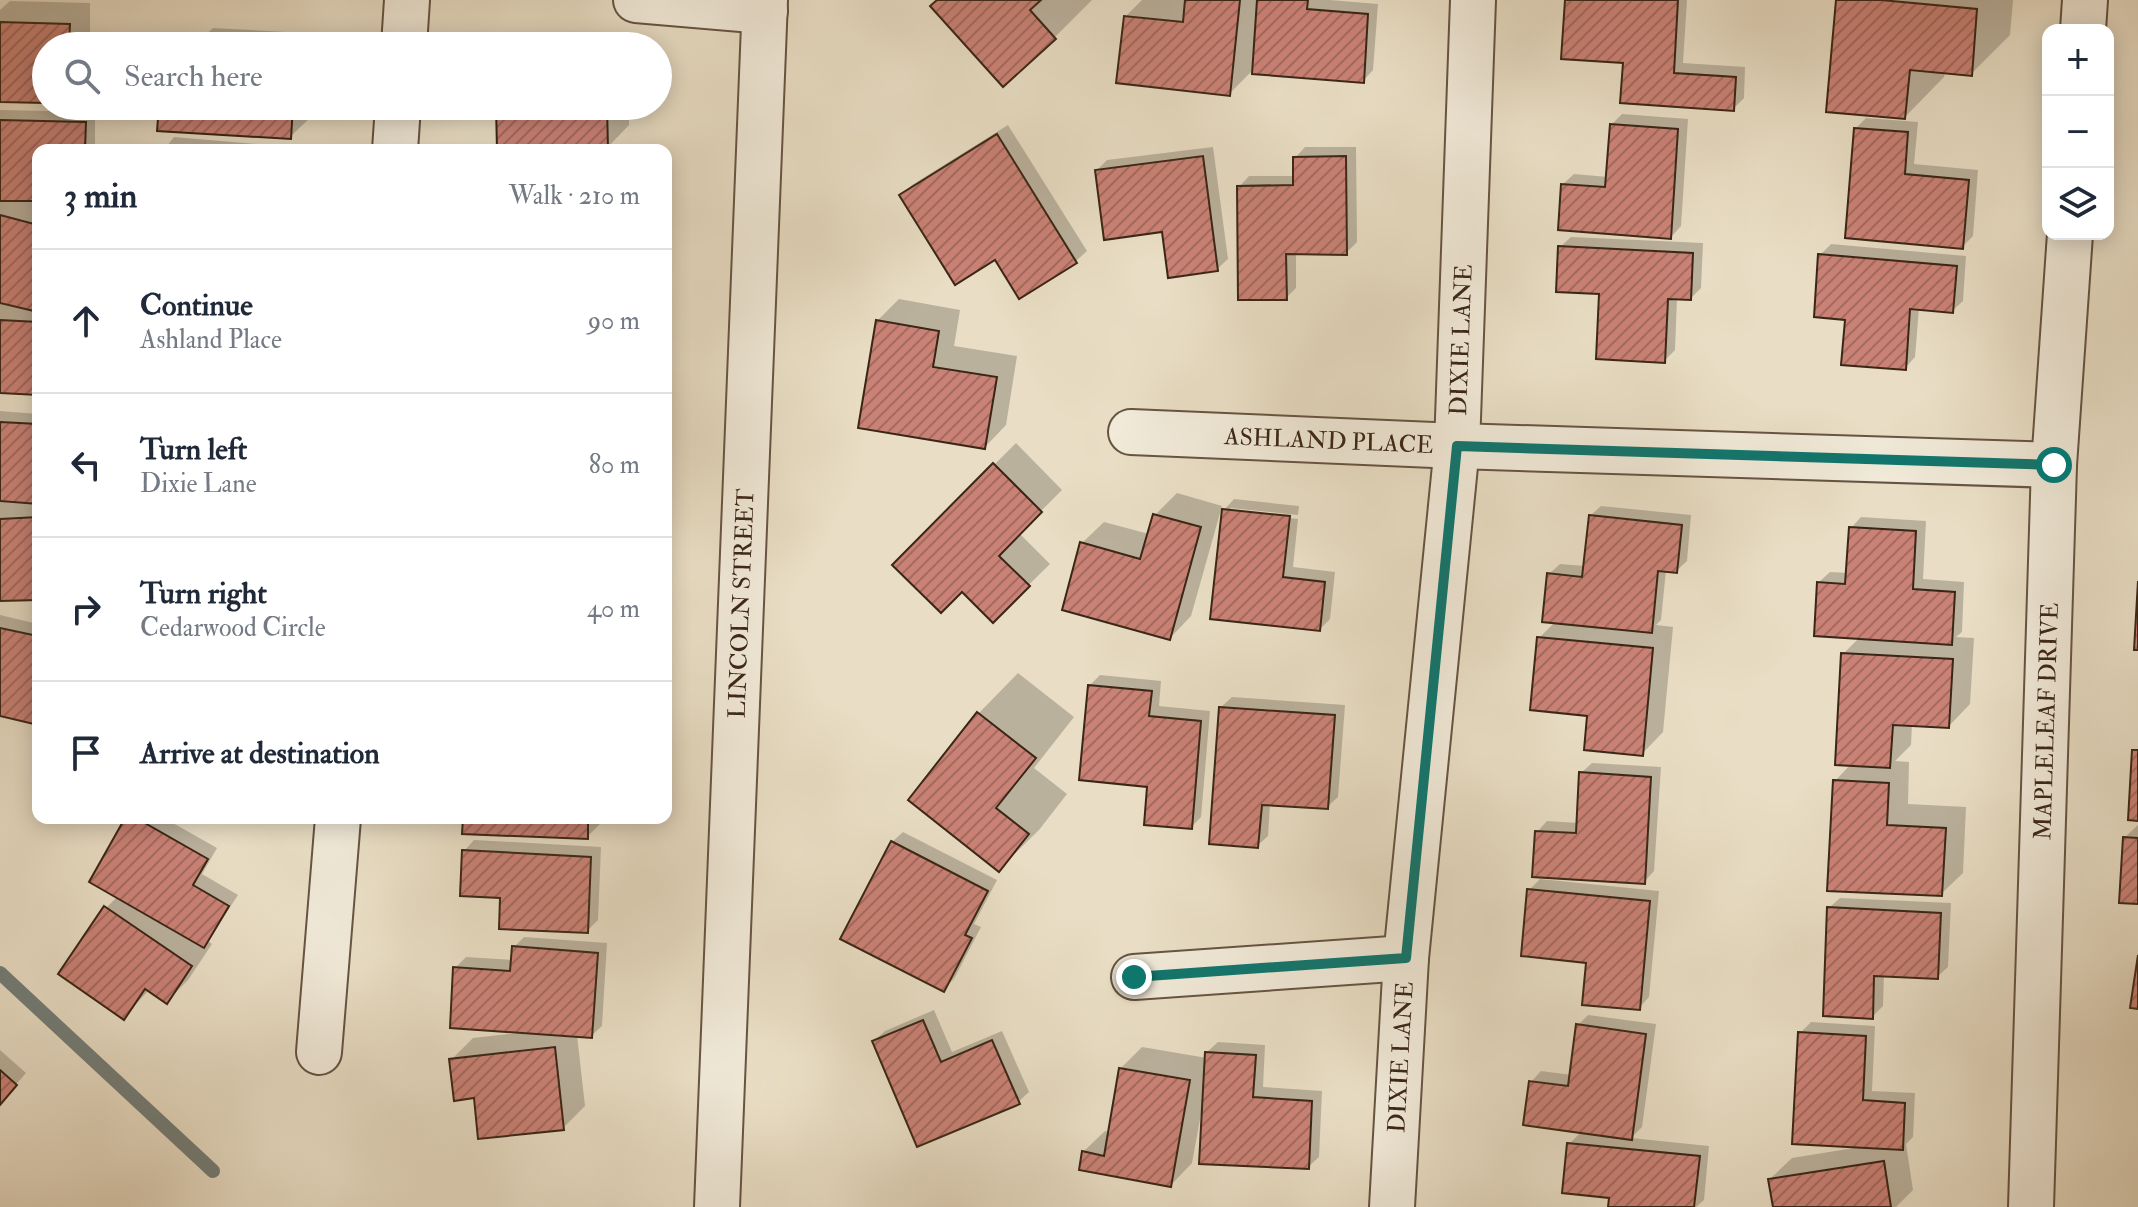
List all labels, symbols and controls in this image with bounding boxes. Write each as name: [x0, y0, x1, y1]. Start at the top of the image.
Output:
map controls: [2042, 24, 2114, 240]
button: +: [2042, 24, 2114, 96]
search box: [32, 32, 672, 120]
icon: search: [60, 54, 104, 98]
text: Search here: [124, 58, 263, 95]
button: −: [2042, 96, 2114, 168]
button: layers: [2042, 168, 2114, 240]
text: 3 min: [64, 175, 137, 218]
text: Walk · 210 m: [509, 180, 640, 212]
street label: DIXIE LANE: [1443, 264, 1480, 416]
text: Continue: [140, 287, 253, 324]
icon: ahead: [64, 299, 108, 343]
text: 90 m: [588, 305, 640, 337]
text: Ashland Place: [140, 324, 282, 356]
street label: ASHLAND PLACE: [1223, 421, 1434, 461]
text: Turn left: [140, 431, 247, 468]
icon: left: [64, 443, 108, 487]
route start: [2036, 447, 2072, 483]
text: 80 m: [589, 449, 640, 481]
text: Dixie Lane: [140, 468, 257, 500]
street label: LINCOLN STREET: [721, 488, 762, 719]
text: Turn right: [140, 575, 267, 612]
icon: right: [64, 587, 108, 631]
text: 40 m: [587, 593, 640, 625]
street label: MAPLELEAF DRIVE: [2027, 602, 2066, 841]
text: Cedarwood Circle: [140, 612, 326, 644]
icon: arrive: [64, 731, 108, 775]
text: Arrive at destination: [140, 735, 380, 772]
route end: [1116, 959, 1152, 995]
street label: DIXIE LANE: [1381, 981, 1421, 1134]

